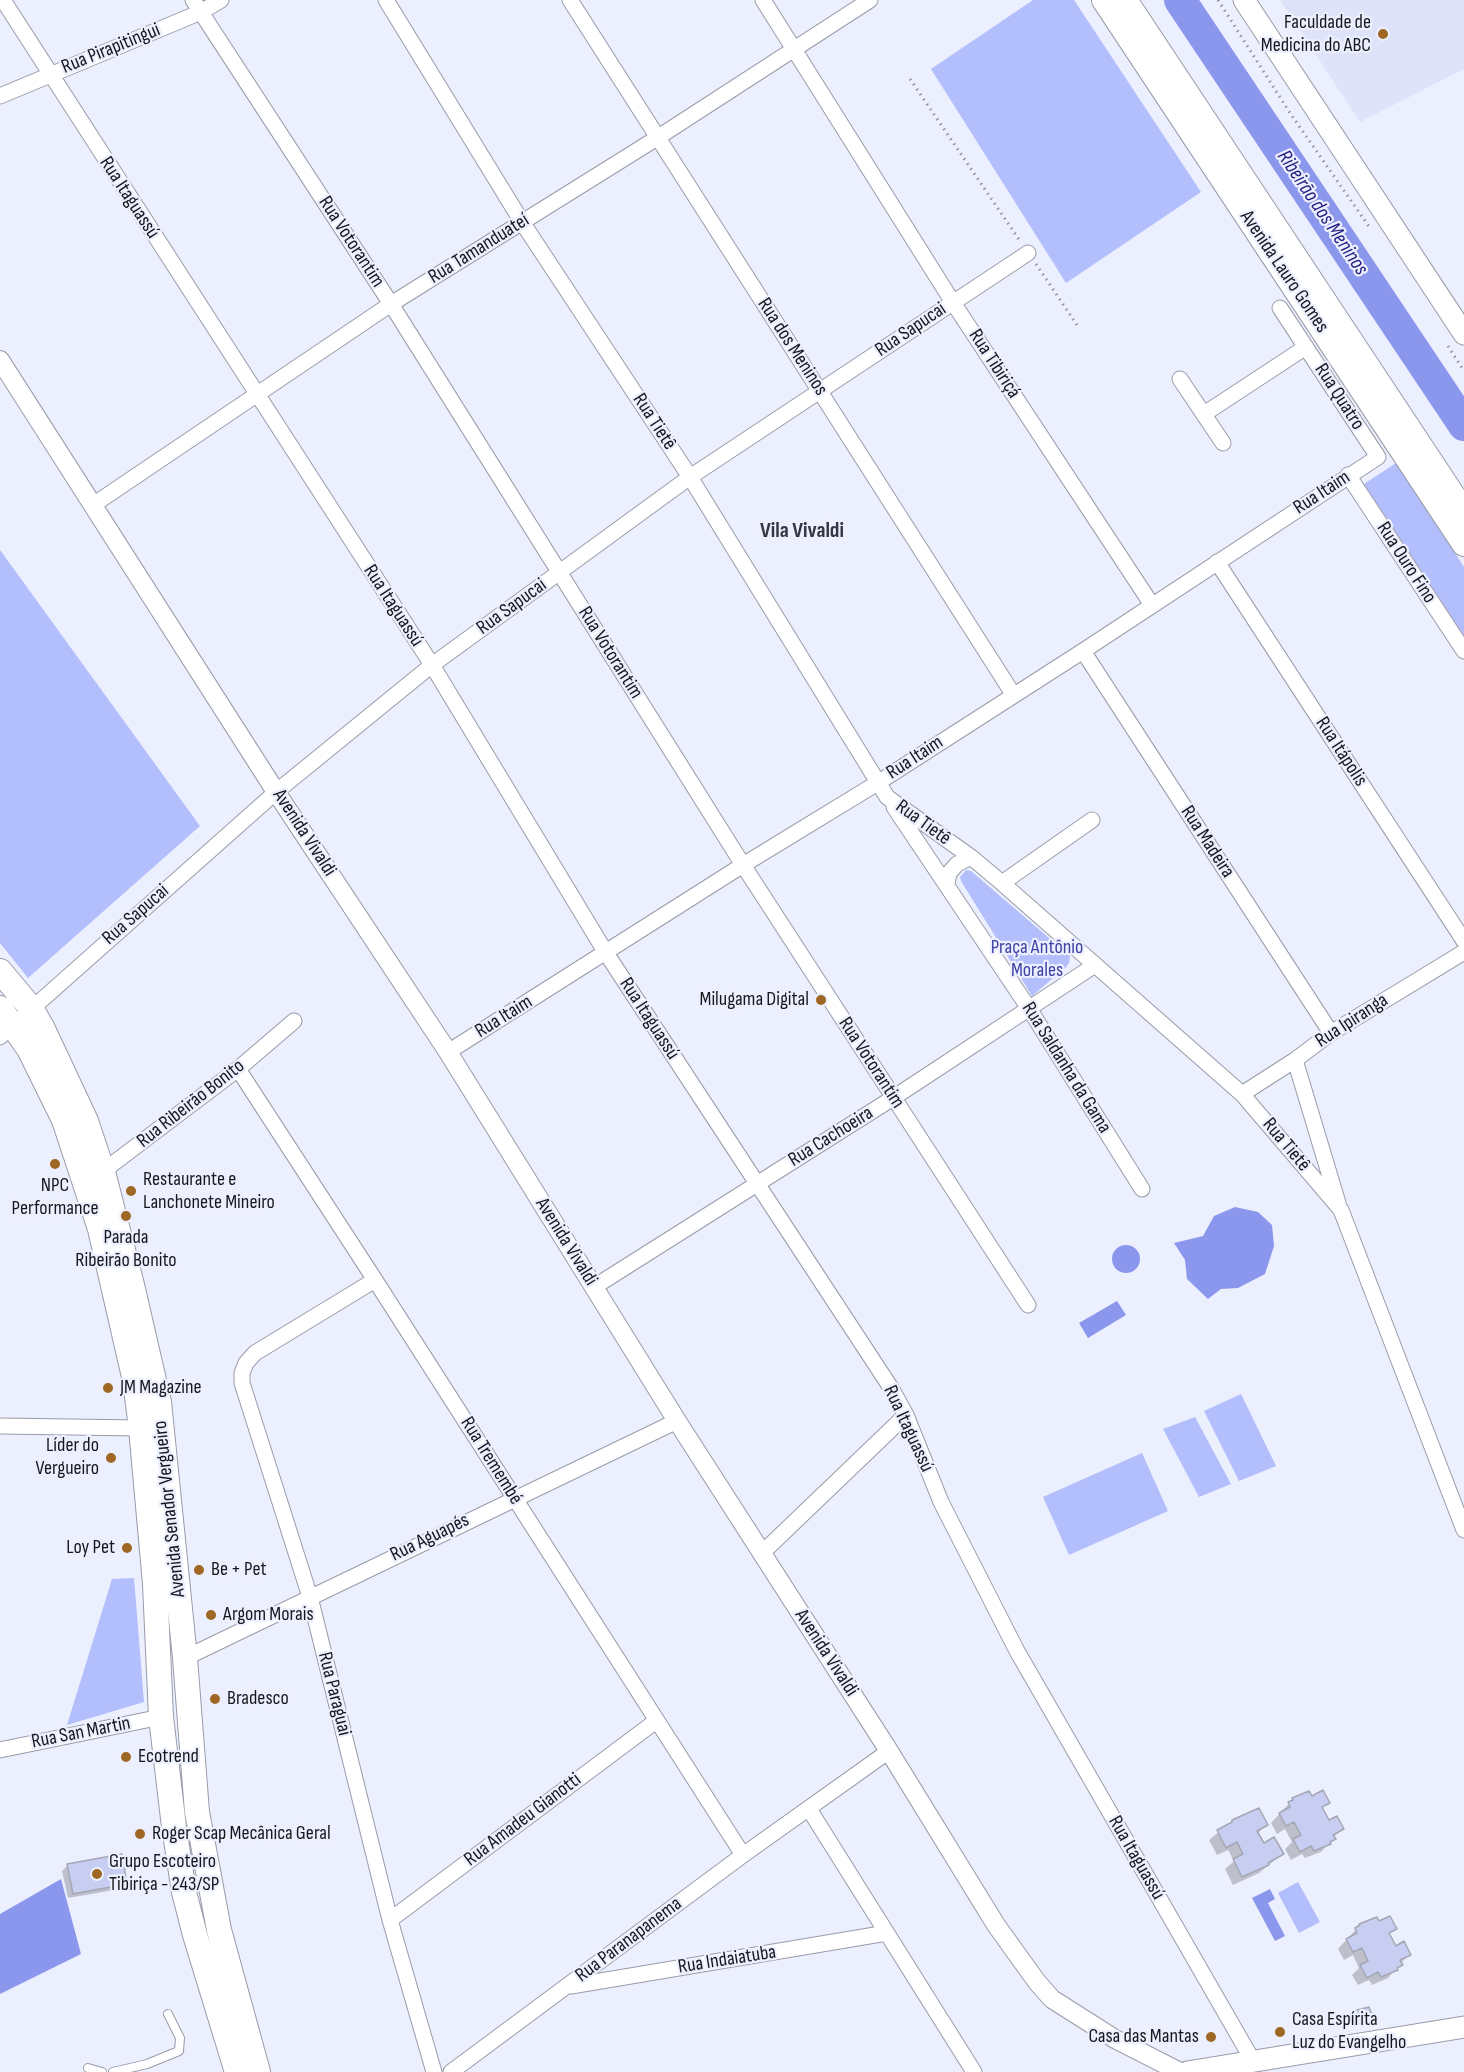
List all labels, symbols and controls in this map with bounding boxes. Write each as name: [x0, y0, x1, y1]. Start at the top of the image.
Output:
place label: Faculdade de Medicina do ABC: [1261, 11, 1371, 58]
street label: Rua Pirapitingui: [58, 18, 164, 80]
marker: Faculdade de Medicina do ABC: [1376, 27, 1390, 41]
water label: Ribeirão dos Meninos: [1271, 146, 1373, 280]
street label: Rua Itaguassú: [94, 153, 164, 243]
street label: Rua Votorantim: [313, 192, 389, 292]
street label: Avenida Lauro Gomes: [1234, 206, 1334, 338]
street label: Rua Tamanduateí: [424, 209, 534, 289]
street label: Rua dos Meninos: [752, 294, 832, 400]
street label: Rua Sapucai: [871, 298, 951, 362]
street label: Rua Tibiriçá: [963, 325, 1025, 403]
street label: Rua Quatro: [1309, 359, 1369, 435]
street label: Rua Tietê: [627, 389, 681, 455]
street label: Rua Itaim: [1289, 466, 1355, 520]
district label: Vila Vivaldi: [760, 518, 844, 544]
street label: Rua Ouro Fino: [1371, 518, 1441, 608]
street label: Rua Itaguassú: [358, 561, 428, 651]
street label: Rua Sapucai: [472, 574, 552, 640]
street label: Rua Votorantim: [572, 603, 648, 703]
street label: Rua Itápolis: [1310, 713, 1372, 791]
street label: Rua Itaim: [882, 731, 948, 785]
street label: Avenida Vivaldi: [267, 785, 341, 881]
street label: Rua Tietê: [891, 795, 955, 851]
street label: Rua Madeira: [1175, 801, 1239, 883]
street label: Rua Sapucai: [98, 880, 174, 950]
park label: Praça Antônio Morales: [991, 936, 1083, 983]
street label: Rua Itaguassú: [614, 974, 684, 1064]
place label: Milugama Digital: [700, 988, 809, 1012]
street label: Rua Ipiranga: [1311, 989, 1393, 1053]
street label: Rua Itaim: [471, 990, 537, 1044]
marker: Milugama Digital: [814, 993, 828, 1007]
street label: Rua Saldanha da Gama: [1016, 998, 1116, 1138]
street label: Rua Votorantim: [833, 1013, 909, 1113]
street label: Rua Ribeirão Bonito: [132, 1055, 250, 1153]
street label: Rua Cachoeira: [784, 1102, 878, 1172]
street label: Rua Tietê: [1257, 1113, 1315, 1177]
marker: NPC Performance: [48, 1157, 62, 1171]
place label: Restaurante e Lanchonete Mineiro: [143, 1168, 275, 1215]
place label: NPC Performance: [12, 1174, 98, 1221]
marker: Restaurante e Lanchonete Mineiro: [124, 1184, 138, 1198]
street label: Avenida Vivaldi: [530, 1194, 602, 1290]
marker: Parada Ribeirão Bonito: [119, 1209, 133, 1223]
place label: Parada Ribeirão Bonito: [75, 1226, 177, 1273]
place label: JM Magazine: [120, 1376, 202, 1400]
marker: JM Magazine: [101, 1381, 115, 1395]
street label: Rua Itaguassú: [878, 1382, 938, 1476]
street label: Rua Tremembé: [455, 1413, 527, 1509]
street label: Avenida Senador Vergueiro: [149, 1420, 191, 1598]
place label: Líder do Vergueiro: [36, 1434, 99, 1481]
marker: Líder do Vergueiro: [104, 1451, 118, 1465]
street label: Rua Aguapés: [387, 1509, 473, 1567]
place label: Loy Pet: [66, 1536, 115, 1560]
marker: Loy Pet: [120, 1541, 134, 1555]
place label: Be + Pet: [211, 1558, 267, 1582]
marker: Be + Pet: [192, 1563, 206, 1577]
place label: Argom Morais: [223, 1603, 314, 1627]
street label: Avenida Vivaldi: [789, 1605, 863, 1701]
marker: Argom Morais: [204, 1608, 218, 1622]
street label: Rua Paraguai: [312, 1650, 356, 1738]
place label: Bradesco: [227, 1687, 289, 1711]
marker: Bradesco: [208, 1692, 222, 1706]
street label: Rua San Martin: [29, 1712, 133, 1754]
place label: Ecotrend: [138, 1745, 199, 1769]
marker: Ecotrend: [119, 1750, 133, 1764]
street label: Rua Amadeu Gianotti: [460, 1768, 586, 1872]
street label: Rua Itaguassú: [1102, 1812, 1170, 1904]
place label: Roger Scap Mecânica Geral: [152, 1822, 331, 1846]
marker: Roger Scap Mecânica Geral: [133, 1827, 147, 1841]
place label: Grupo Escoteiro Tibiriça - 243/SP: [109, 1850, 219, 1897]
marker: Grupo Escoteiro Tibiriça - 243/SP: [90, 1867, 104, 1881]
street label: Rua Paranapanema: [571, 1892, 687, 1988]
street label: Rua Indaiatuba: [676, 1940, 778, 1980]
place label: Casa Espírita Luz do Evangelho: [1292, 2008, 1406, 2055]
place label: Casa das Mantas: [1088, 2025, 1199, 2049]
marker: Casa Espírita Luz do Evangelho: [1273, 2025, 1287, 2039]
marker: Casa das Mantas: [1204, 2030, 1218, 2044]

